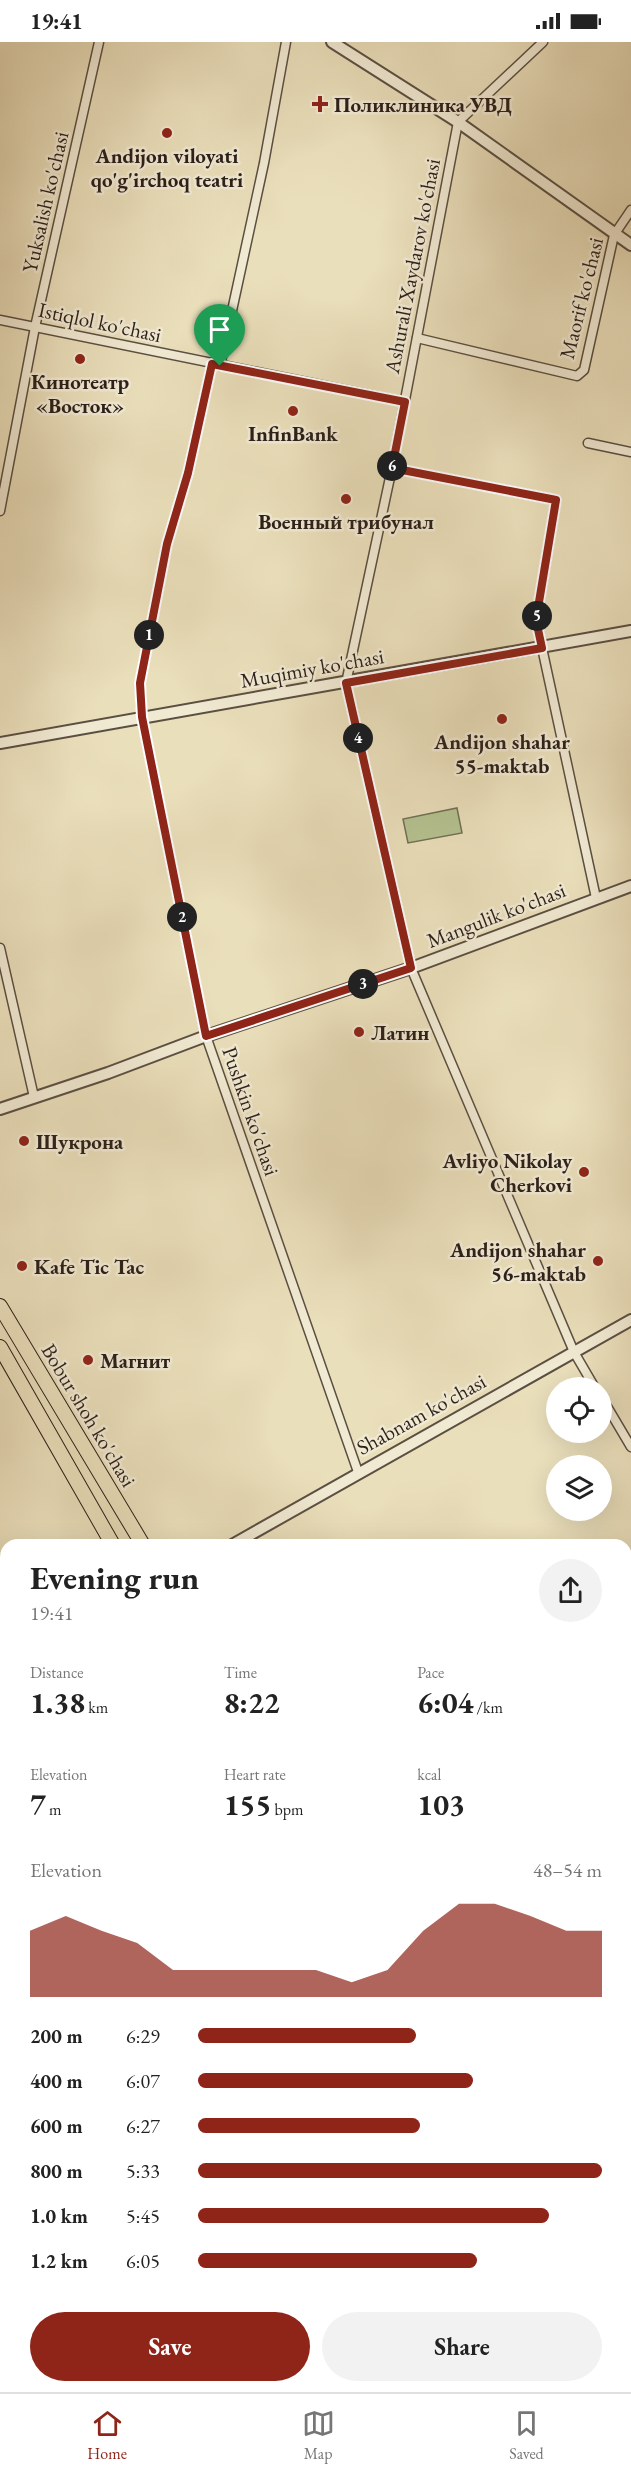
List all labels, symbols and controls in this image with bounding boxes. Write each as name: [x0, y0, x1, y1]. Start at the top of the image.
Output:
text: 19:41: [30, 7, 83, 36]
place label: Поликлиника УВД: [334, 91, 512, 118]
marker: Поликлиника УВД: [311, 95, 329, 113]
marker: Andijon viloyati qo'g'irchoq teatri: [160, 126, 174, 140]
street label: Yuksalish ko'chasi: [16, 129, 74, 275]
place label: Andijon viloyati qo'g'irchoq teatri: [91, 142, 243, 193]
street label: Ashurali Xaydarov ko'chasi: [378, 156, 446, 377]
street label: Maorif ko'chasi: [553, 234, 609, 362]
street label: Istiqlol ko'chasi: [36, 296, 164, 348]
pin: [194, 304, 245, 366]
icon: arrive: [203, 313, 236, 346]
marker: Кинотеатр «Восток»: [73, 352, 87, 366]
place label: Кинотеатр «Восток»: [31, 368, 129, 419]
marker: InfinBank: [286, 404, 300, 418]
place label: InfinBank: [248, 420, 338, 447]
pin: 6: [377, 451, 407, 481]
text: 6: [388, 455, 396, 476]
marker: Военный трибунал: [339, 492, 353, 506]
place label: Военный трибунал: [258, 508, 434, 535]
pin: 5: [522, 601, 552, 631]
text: 5: [533, 605, 541, 626]
pin: 1: [134, 620, 164, 650]
text: 1: [145, 624, 153, 645]
street label: Muqimiy ko'chasi: [238, 642, 386, 694]
marker: Andijon shahar 55-maktab: [495, 712, 509, 726]
pin: 4: [343, 723, 373, 753]
text: 4: [354, 727, 362, 748]
place label: Andijon shahar 55-maktab: [433, 728, 570, 779]
street label: Mangulik ko'chasi: [423, 876, 569, 954]
pin: 2: [167, 902, 197, 932]
text: 2: [178, 906, 186, 927]
pin: 3: [348, 969, 378, 999]
text: 3: [359, 973, 367, 994]
place label: Латин: [371, 1019, 430, 1046]
marker: Латин: [352, 1025, 366, 1039]
street label: Pushkin ko'chasi: [216, 1043, 286, 1179]
place label: Шукрона: [36, 1128, 124, 1155]
marker: Шукрона: [17, 1134, 31, 1148]
place label: Avliyo Nikolay Cherkovi: [441, 1147, 573, 1198]
marker: Avliyo Nikolay Cherkovi: [577, 1165, 591, 1179]
place label: Andijon shahar 56-maktab: [449, 1236, 586, 1287]
place label: Kafe Tic Tac: [34, 1253, 145, 1280]
marker: Andijon shahar 56-maktab: [591, 1254, 605, 1268]
marker: Kafe Tic Tac: [15, 1259, 29, 1273]
street label: Bobur shoh ko'chasi: [36, 1338, 142, 1492]
place label: Магнит: [100, 1347, 171, 1374]
marker: Магнит: [81, 1353, 95, 1367]
street label: Shabnam ko'chasi: [352, 1367, 490, 1461]
map controls: [546, 1377, 612, 1521]
button: locate: [546, 1377, 612, 1443]
button: layers: [546, 1455, 612, 1521]
text: Evening run: [30, 1556, 199, 1599]
button: share: [539, 1559, 602, 1622]
text: 19:41: [30, 1600, 73, 1626]
text: Distance: [30, 1662, 83, 1683]
text: Time: [224, 1662, 257, 1683]
text: Pace: [417, 1662, 444, 1683]
text: 1.38: [30, 1683, 85, 1722]
text: 8:22: [224, 1683, 280, 1722]
text: 6:04: [417, 1683, 473, 1722]
text: km: [85, 1697, 108, 1718]
text: /km: [473, 1697, 503, 1718]
text: Elevation: [30, 1764, 88, 1785]
text: Heart rate: [224, 1764, 286, 1785]
text: kcal: [417, 1764, 441, 1785]
text: 7: [30, 1785, 46, 1824]
text: 155: [224, 1785, 271, 1824]
text: 103: [417, 1785, 465, 1824]
text: m: [46, 1799, 62, 1820]
text: bpm: [271, 1799, 303, 1820]
text: Elevation: [30, 1857, 102, 1883]
text: 48–54 m: [533, 1857, 602, 1883]
text: 200 m: [30, 2023, 83, 2049]
text: 6:29: [126, 2023, 160, 2049]
text: 400 m: [30, 2068, 83, 2094]
text: 6:07: [126, 2068, 160, 2094]
text: 600 m: [30, 2113, 83, 2139]
text: 6:27: [126, 2113, 160, 2139]
text: 800 m: [30, 2158, 83, 2184]
text: 5:33: [126, 2158, 160, 2184]
text: 1.0 km: [30, 2203, 88, 2229]
text: 5:45: [126, 2203, 160, 2229]
text: 1.2 km: [30, 2248, 88, 2274]
text: 6:05: [126, 2248, 160, 2274]
button: Save: [30, 2312, 310, 2381]
button: Share: [322, 2312, 602, 2381]
tab: Home: [87, 2407, 127, 2464]
tab: Map: [302, 2407, 335, 2464]
tab: Saved: [509, 2407, 544, 2464]

